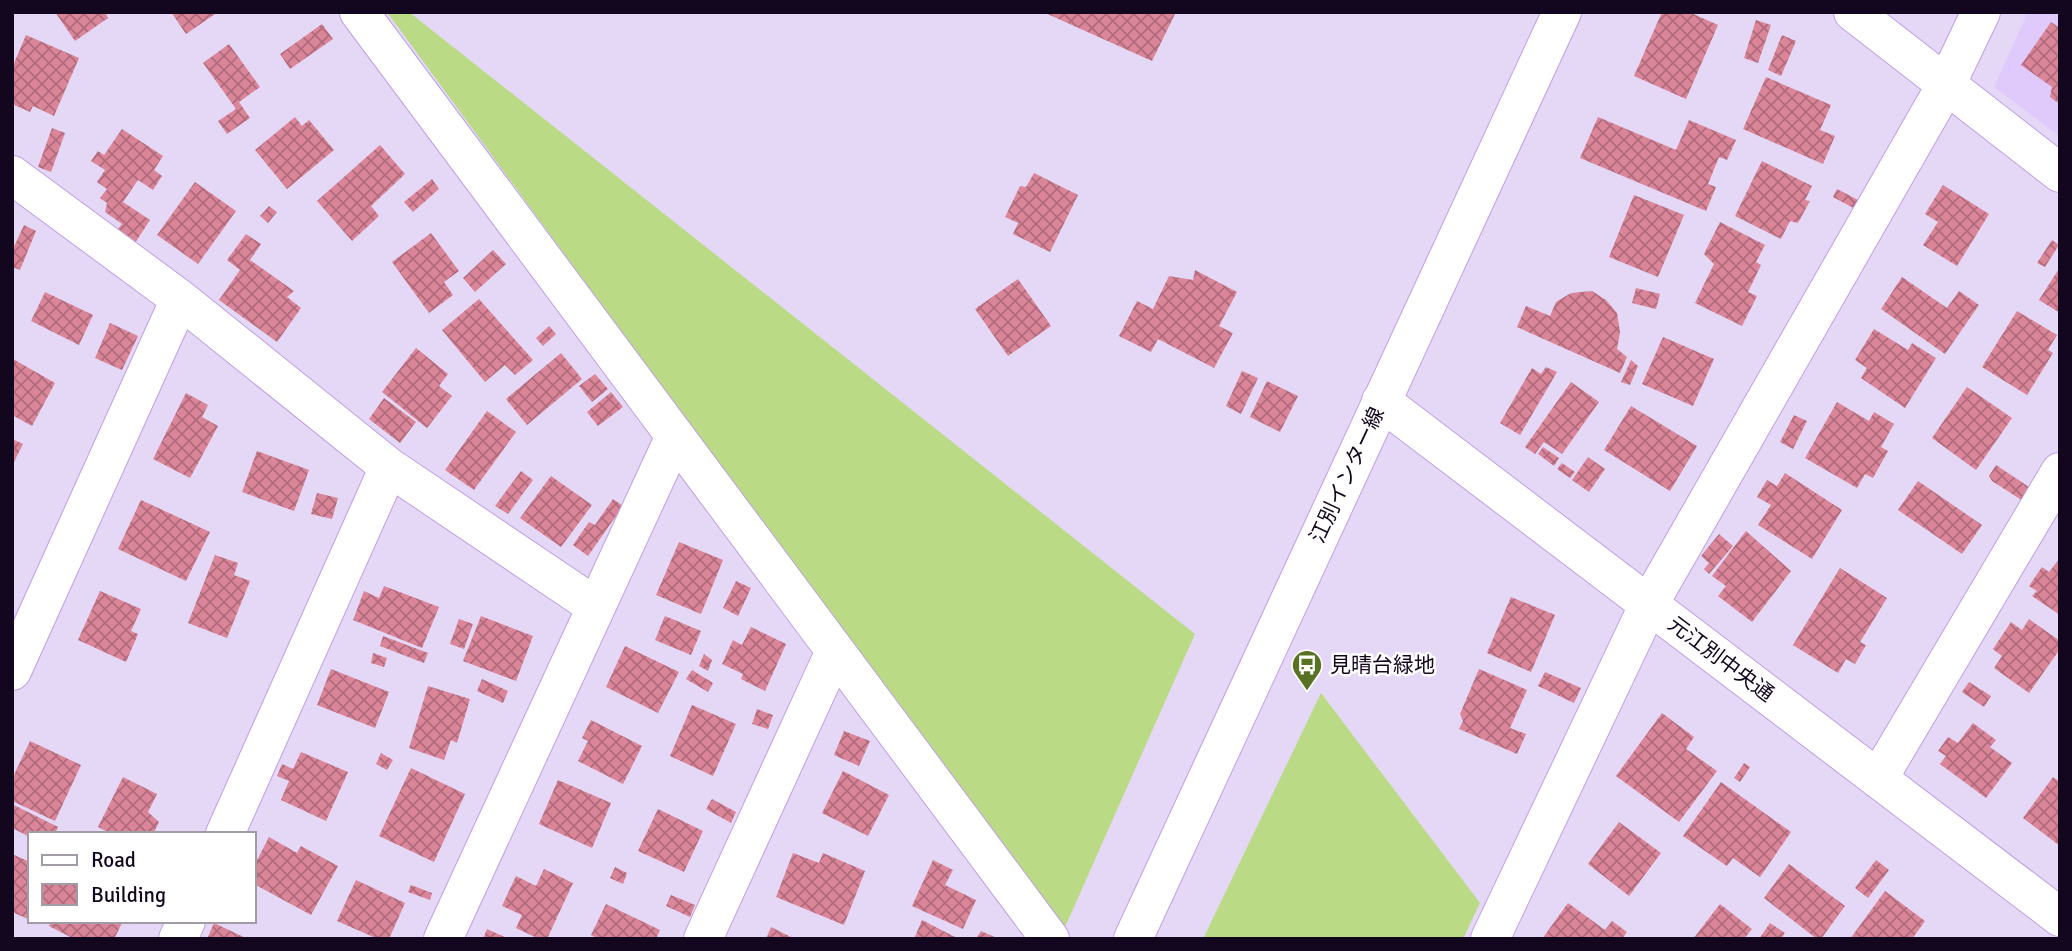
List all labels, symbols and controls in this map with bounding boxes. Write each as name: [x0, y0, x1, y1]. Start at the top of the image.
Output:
street label: 江別インター線: [1304, 403, 1390, 547]
street label: 元江別中央通: [1663, 611, 1779, 707]
bus stop icon: 見晴台緑地: [1290, 648, 1324, 692]
place label: 見晴台緑地: [1330, 652, 1435, 678]
legend: [28, 832, 256, 923]
text: Road: [91, 847, 136, 873]
text: Building: [91, 882, 166, 908]

